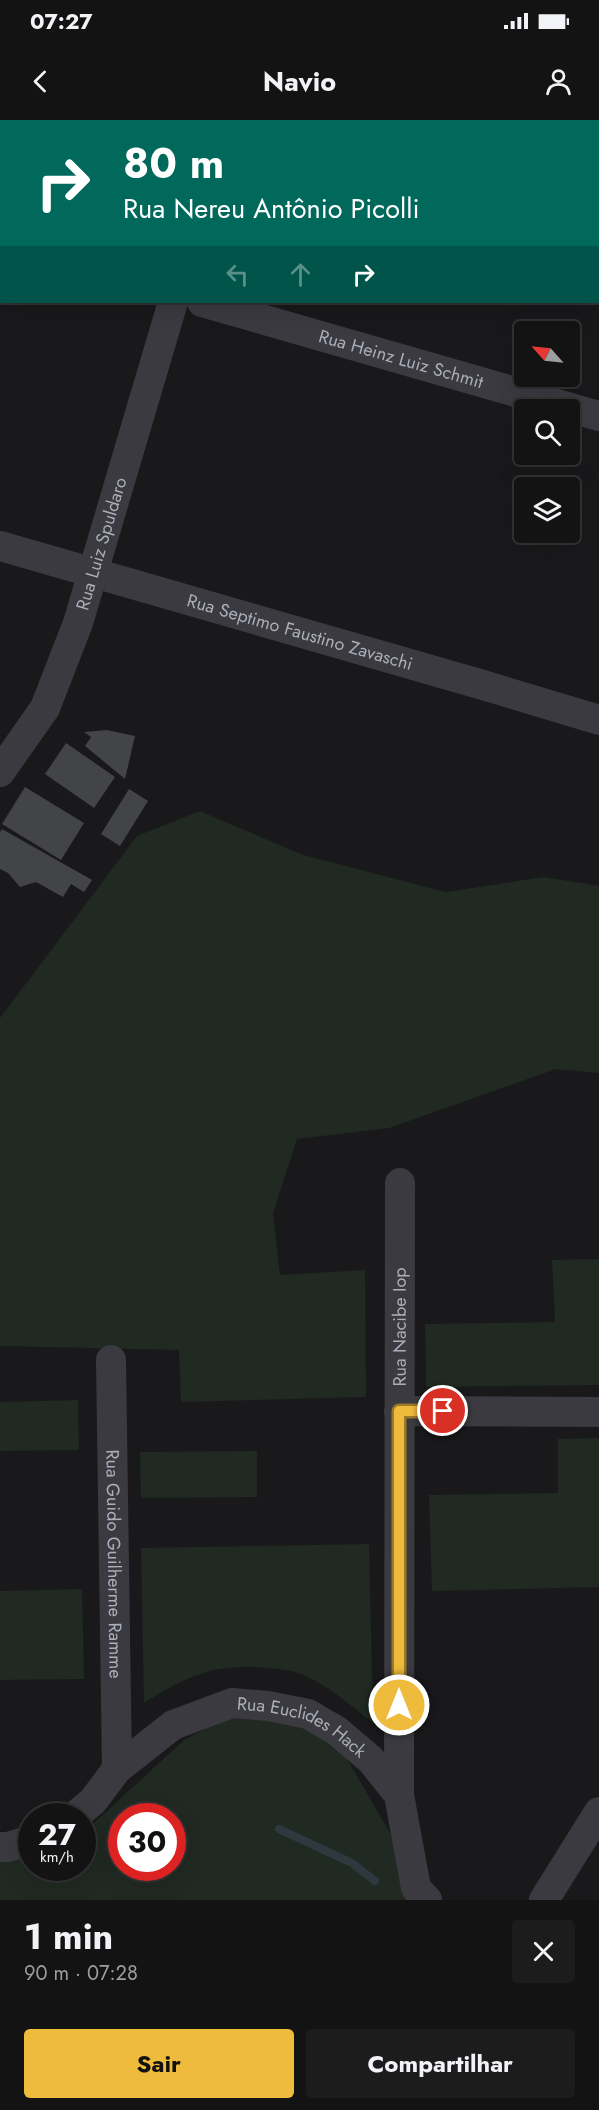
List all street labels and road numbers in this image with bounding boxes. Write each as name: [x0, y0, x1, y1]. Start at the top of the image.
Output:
street label: Rua Heinz Luiz Schmit: [316, 323, 487, 395]
street label: Rua Luiz Spuldaro: [69, 474, 133, 613]
street label: Rua Septimo Faustino Zavaschi: [184, 587, 416, 677]
street label: Rua Nacibe Iop: [387, 1267, 413, 1387]
street label: Rua Guido Guilherme Ramme: [99, 1449, 129, 1679]
street label: Rua Euclides Hack: [236, 1690, 372, 1764]

